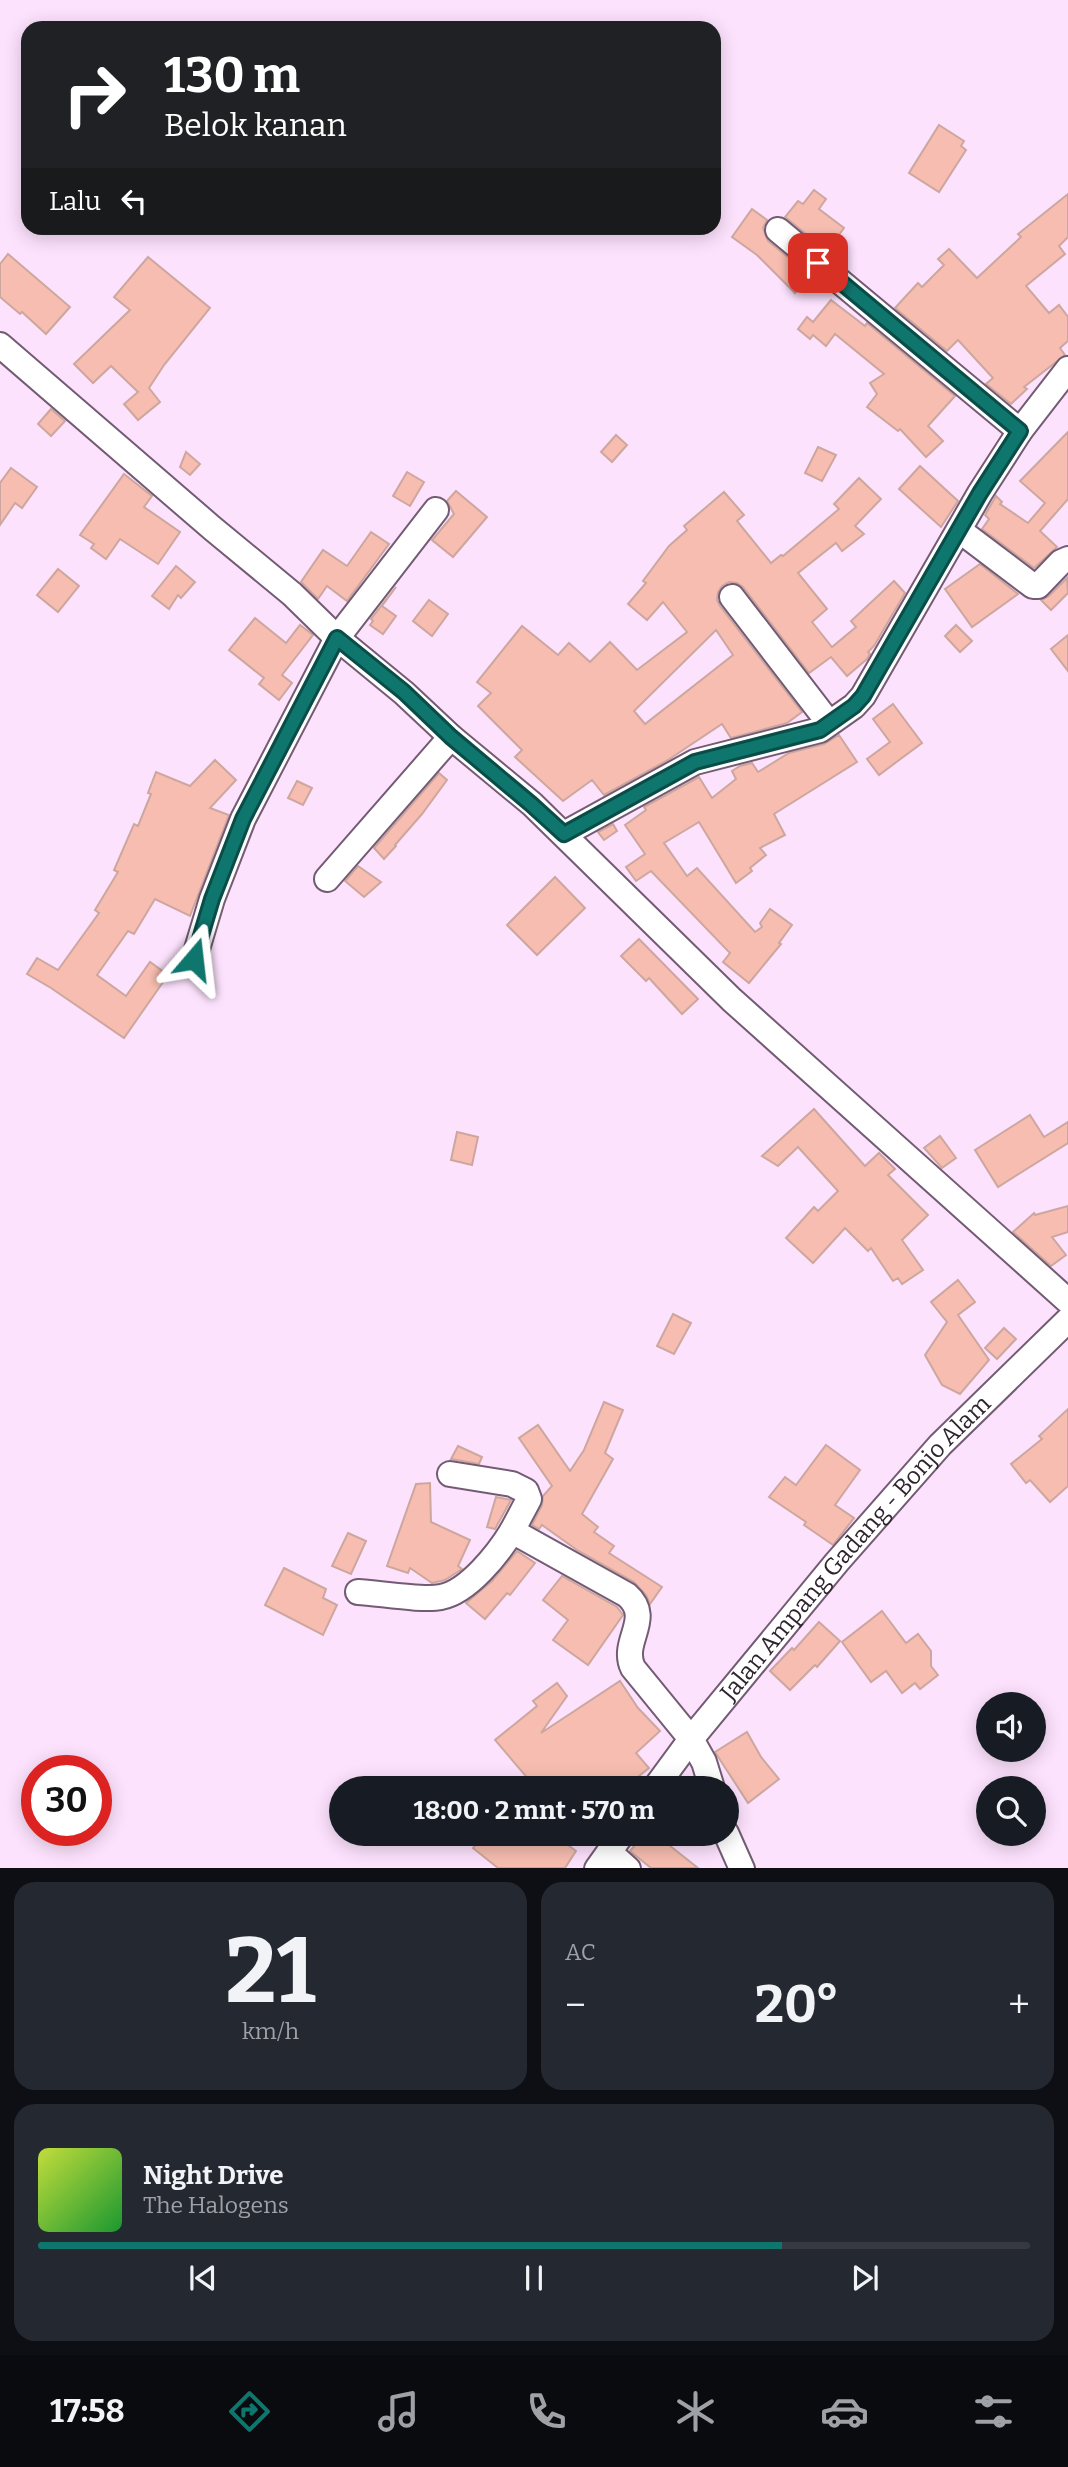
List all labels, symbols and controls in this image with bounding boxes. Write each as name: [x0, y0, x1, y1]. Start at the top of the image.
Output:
text: 130 m: [164, 46, 300, 105]
icon: right: [49, 49, 140, 140]
text: Belok kanan: [164, 106, 347, 144]
icon: left: [115, 182, 153, 220]
text: Lalu: [49, 186, 101, 217]
pin: [788, 233, 848, 293]
icon: arrive: [799, 244, 837, 282]
position arrow: [157, 922, 231, 996]
street label: Jalan Ampang Gadang - Bonjo Alam: [714, 1390, 996, 1707]
map controls: [976, 1692, 1046, 1846]
button: sound: [976, 1692, 1046, 1762]
speed limit sign: 30: [21, 1755, 112, 1846]
button: search: [976, 1776, 1046, 1846]
text: 18:00 · 2 mnt · 570 m: [413, 1795, 655, 1826]
text: 21: [225, 1917, 316, 2026]
text: AC: [565, 1938, 596, 1966]
text: 20°: [755, 1973, 839, 2036]
text: −: [565, 1982, 586, 2028]
text: +: [1008, 1982, 1030, 2028]
text: km/h: [242, 2017, 299, 2045]
text: Night Drive: [143, 2160, 284, 2191]
text: The Halogens: [143, 2191, 289, 2219]
icon: previous: [184, 2259, 222, 2297]
icon: pause: [515, 2259, 553, 2297]
icon: next: [846, 2259, 884, 2297]
icon: directions: [225, 2387, 274, 2436]
icon: music: [374, 2387, 423, 2436]
icon: phone: [522, 2387, 571, 2436]
icon: climate: [671, 2387, 720, 2436]
icon: car: [820, 2387, 869, 2436]
icon: filters: [969, 2387, 1018, 2436]
text: 17:58: [50, 2392, 125, 2430]

